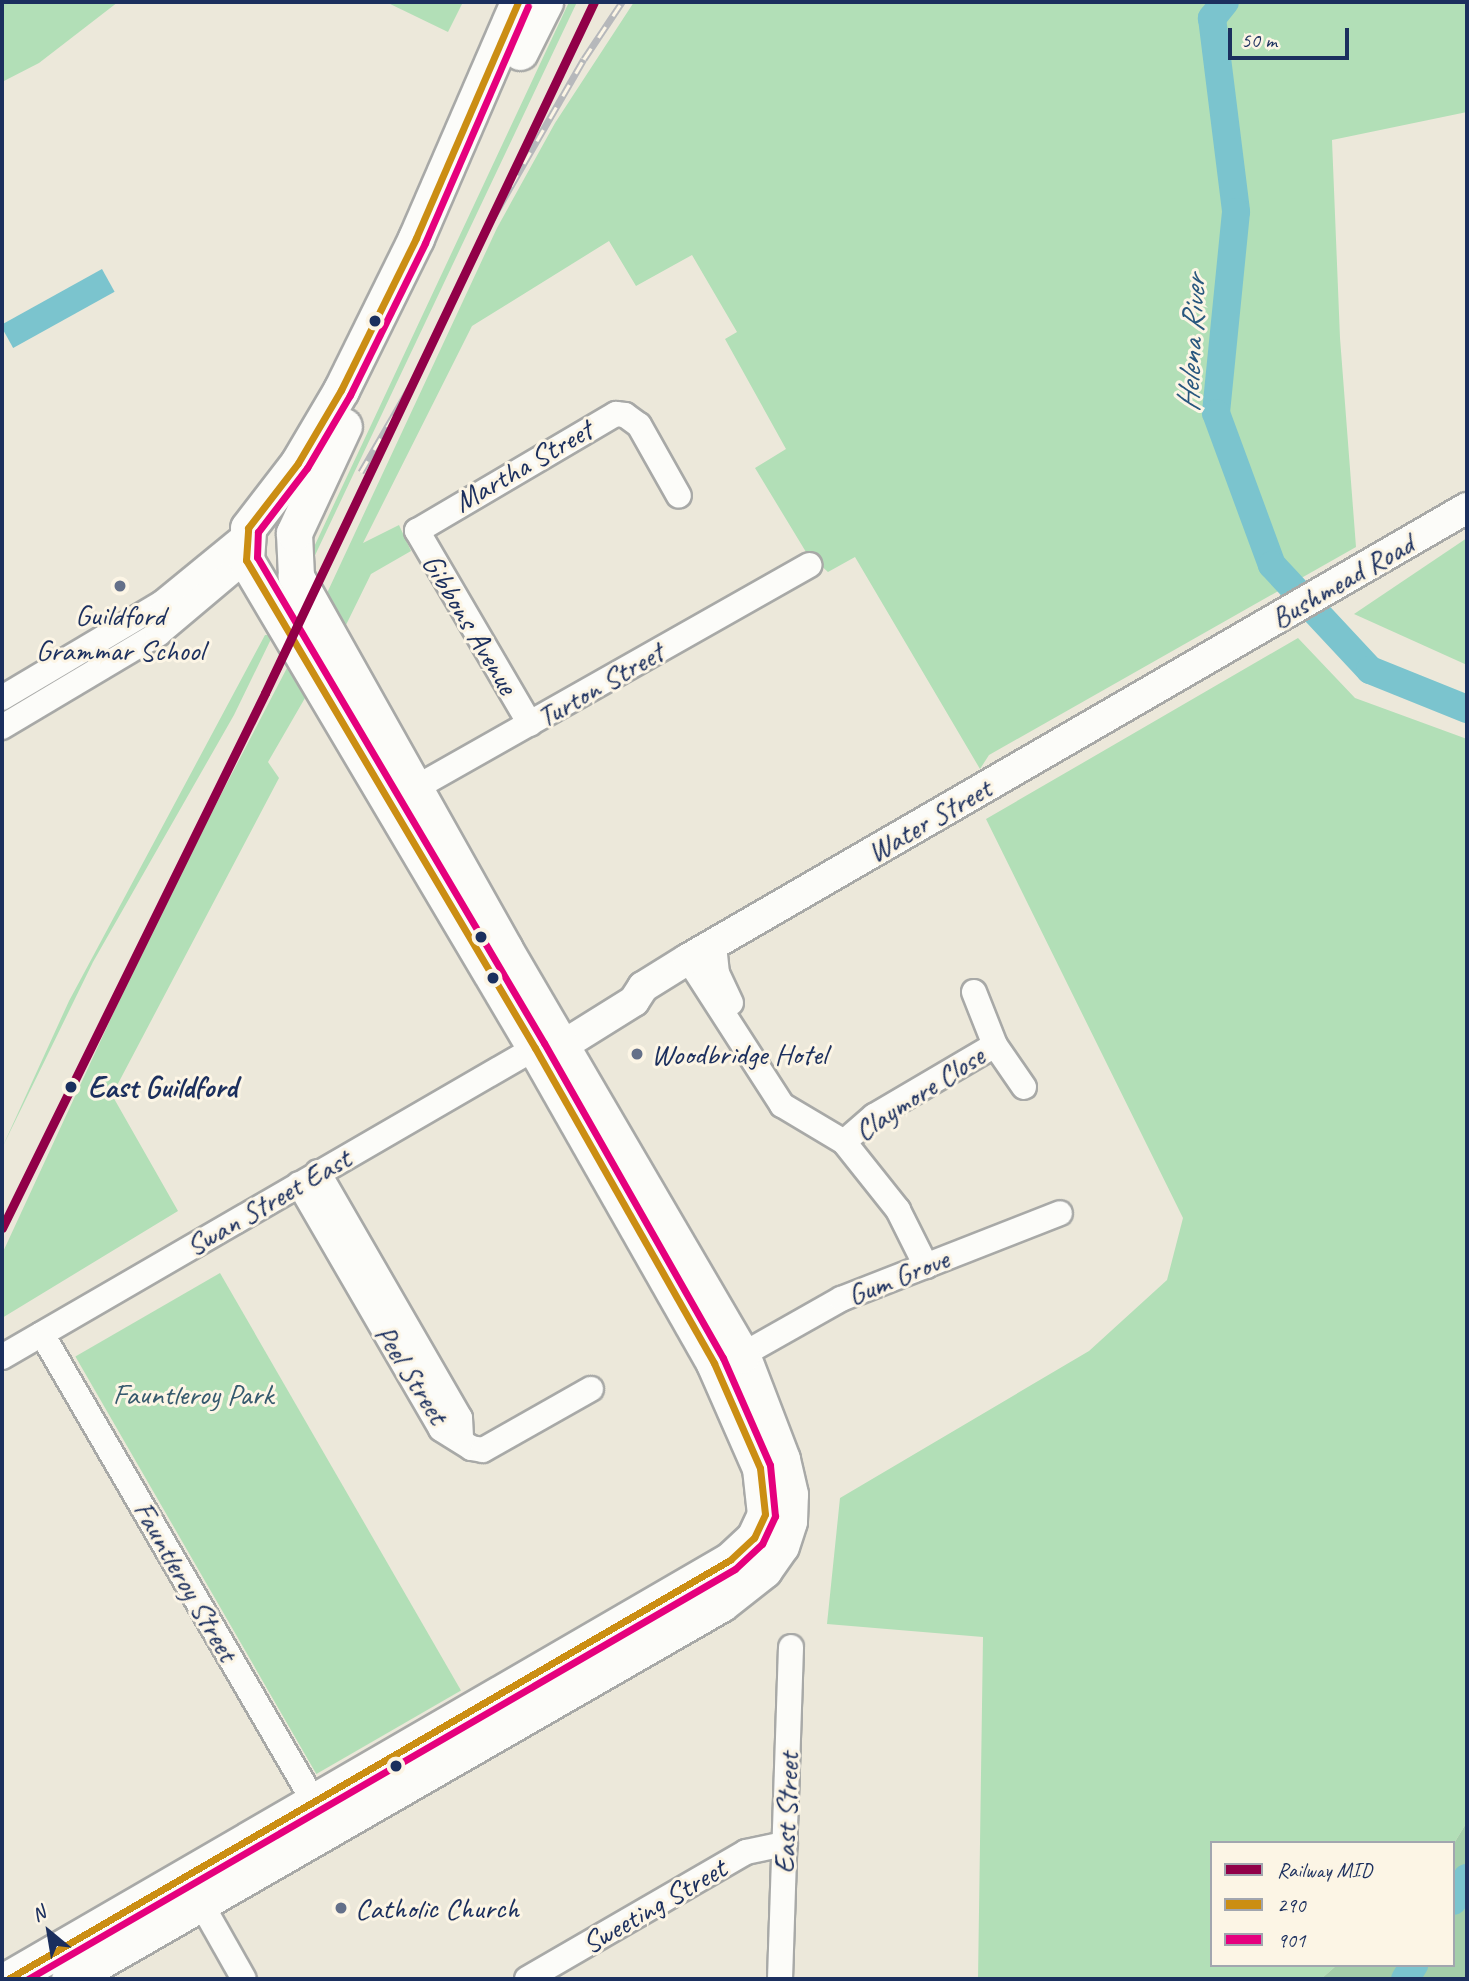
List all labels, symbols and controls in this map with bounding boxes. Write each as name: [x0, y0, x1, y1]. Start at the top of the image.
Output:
scale bar: [1231, 14, 1352, 58]
text: 50 m: [1241, 27, 1277, 53]
water label: Helena River: [1169, 275, 1215, 413]
unlabelled marker: [368, 314, 382, 328]
street label: Martha Street: [447, 412, 599, 520]
street label: Bushmead Road: [1264, 526, 1420, 636]
street label: Gibbons Avenue: [414, 547, 526, 701]
marker: Guildford Grammar School: [112, 578, 128, 594]
place label: Guildford Grammar School: [36, 597, 204, 668]
street label: Turton Street: [531, 635, 669, 735]
street label: Water Street: [860, 770, 998, 870]
unlabelled marker: [474, 930, 488, 944]
unlabelled marker: [486, 971, 500, 985]
place label: Woodbridge Hotel: [651, 1036, 827, 1072]
street label: Claymore Close: [847, 1038, 991, 1148]
marker: Woodbridge Hotel: [629, 1046, 645, 1062]
place label: East Guildford: [88, 1069, 237, 1105]
marker: East Guildford: [60, 1076, 82, 1098]
street label: Swan Street East: [179, 1140, 357, 1264]
street label: Gum Grove: [842, 1241, 954, 1313]
street label: Peel Street: [367, 1318, 457, 1430]
park label: Fauntleroy Park: [112, 1376, 274, 1412]
street label: Fauntleroy Street: [126, 1494, 246, 1668]
street label: East Street: [766, 1752, 806, 1874]
unlabelled marker: [389, 1759, 403, 1773]
legend: [1210, 1841, 1455, 1967]
street label: Sweeting Street: [575, 1850, 733, 1962]
text: Railway MID: [1277, 1857, 1372, 1883]
place label: Catholic Church: [355, 1890, 520, 1926]
text: 290: [1277, 1892, 1305, 1918]
north arrow: [14, 1897, 84, 1967]
text: N: [27, 1900, 50, 1927]
marker: Catholic Church: [333, 1900, 349, 1916]
text: 901: [1277, 1927, 1305, 1953]

